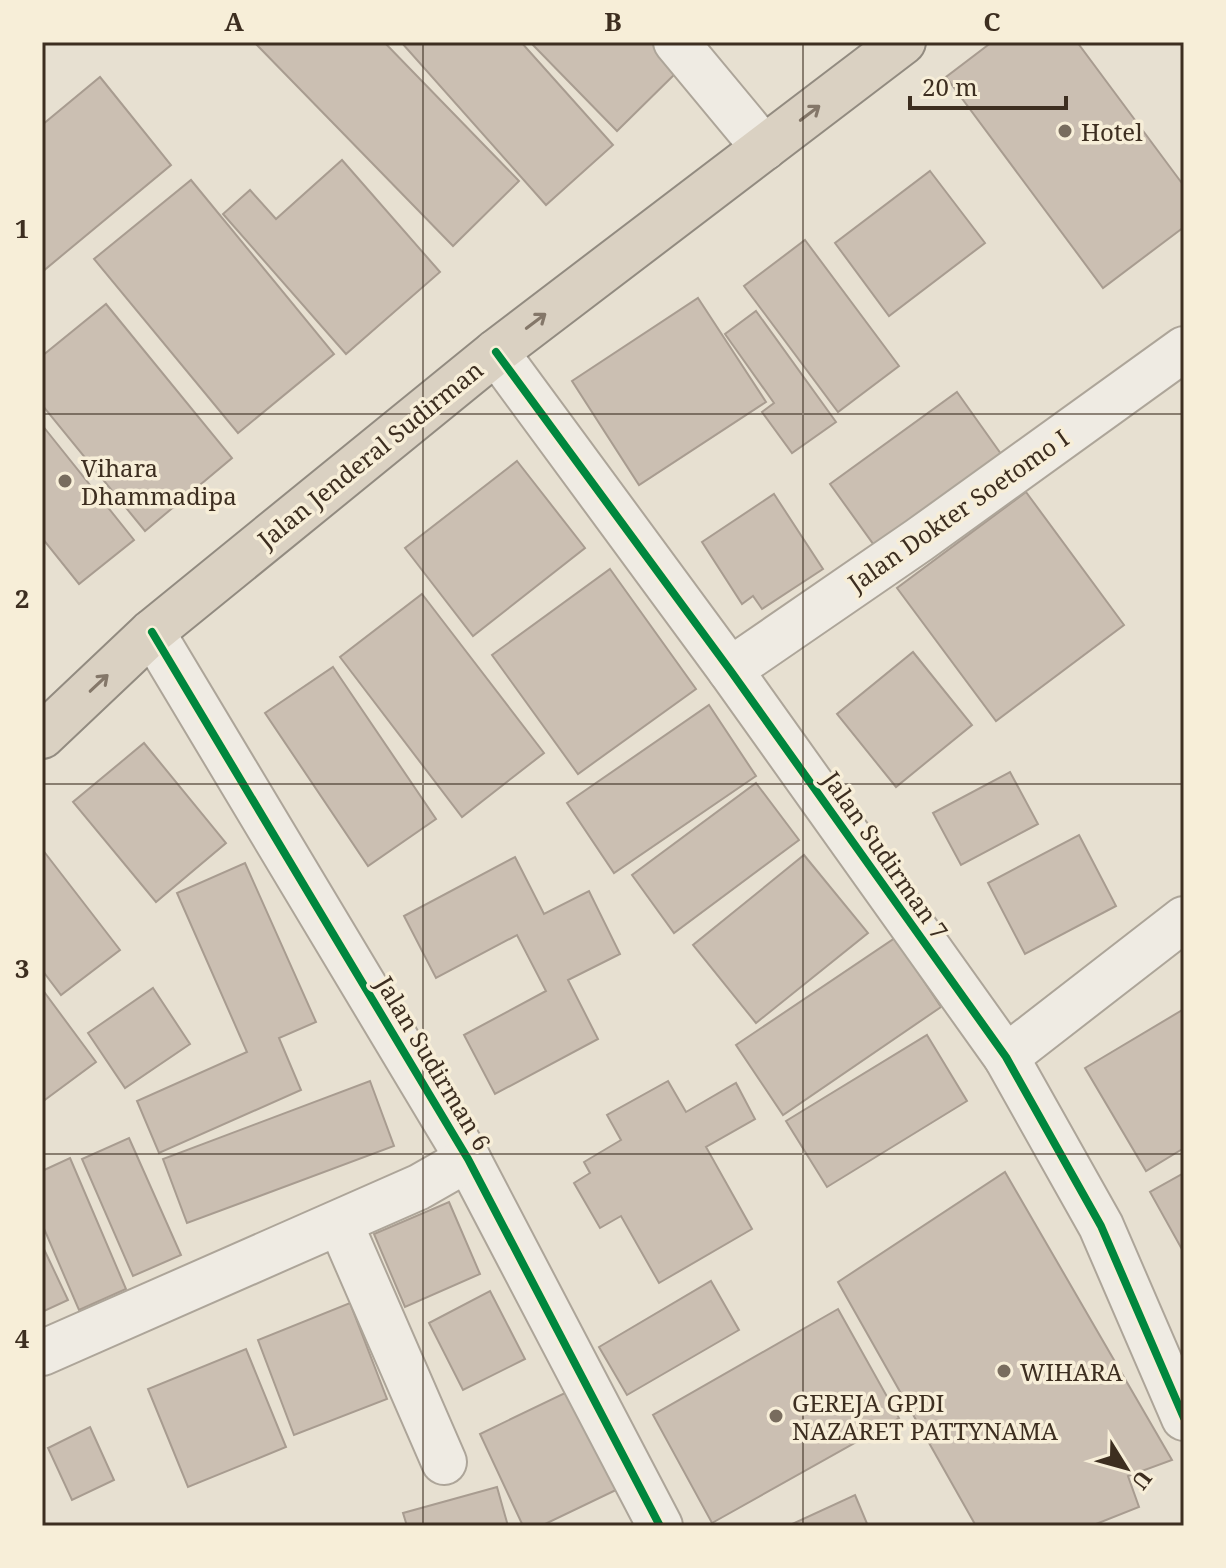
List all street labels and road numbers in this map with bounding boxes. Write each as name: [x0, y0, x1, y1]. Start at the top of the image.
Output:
street label: Jalan Jenderal Sudirman: [250, 353, 490, 556]
street label: Jalan Dokter Soetomo I: [840, 421, 1075, 599]
street label: Jalan Sudirman 7: [815, 764, 956, 946]
street label: Jalan Sudirman 6: [368, 969, 499, 1156]

